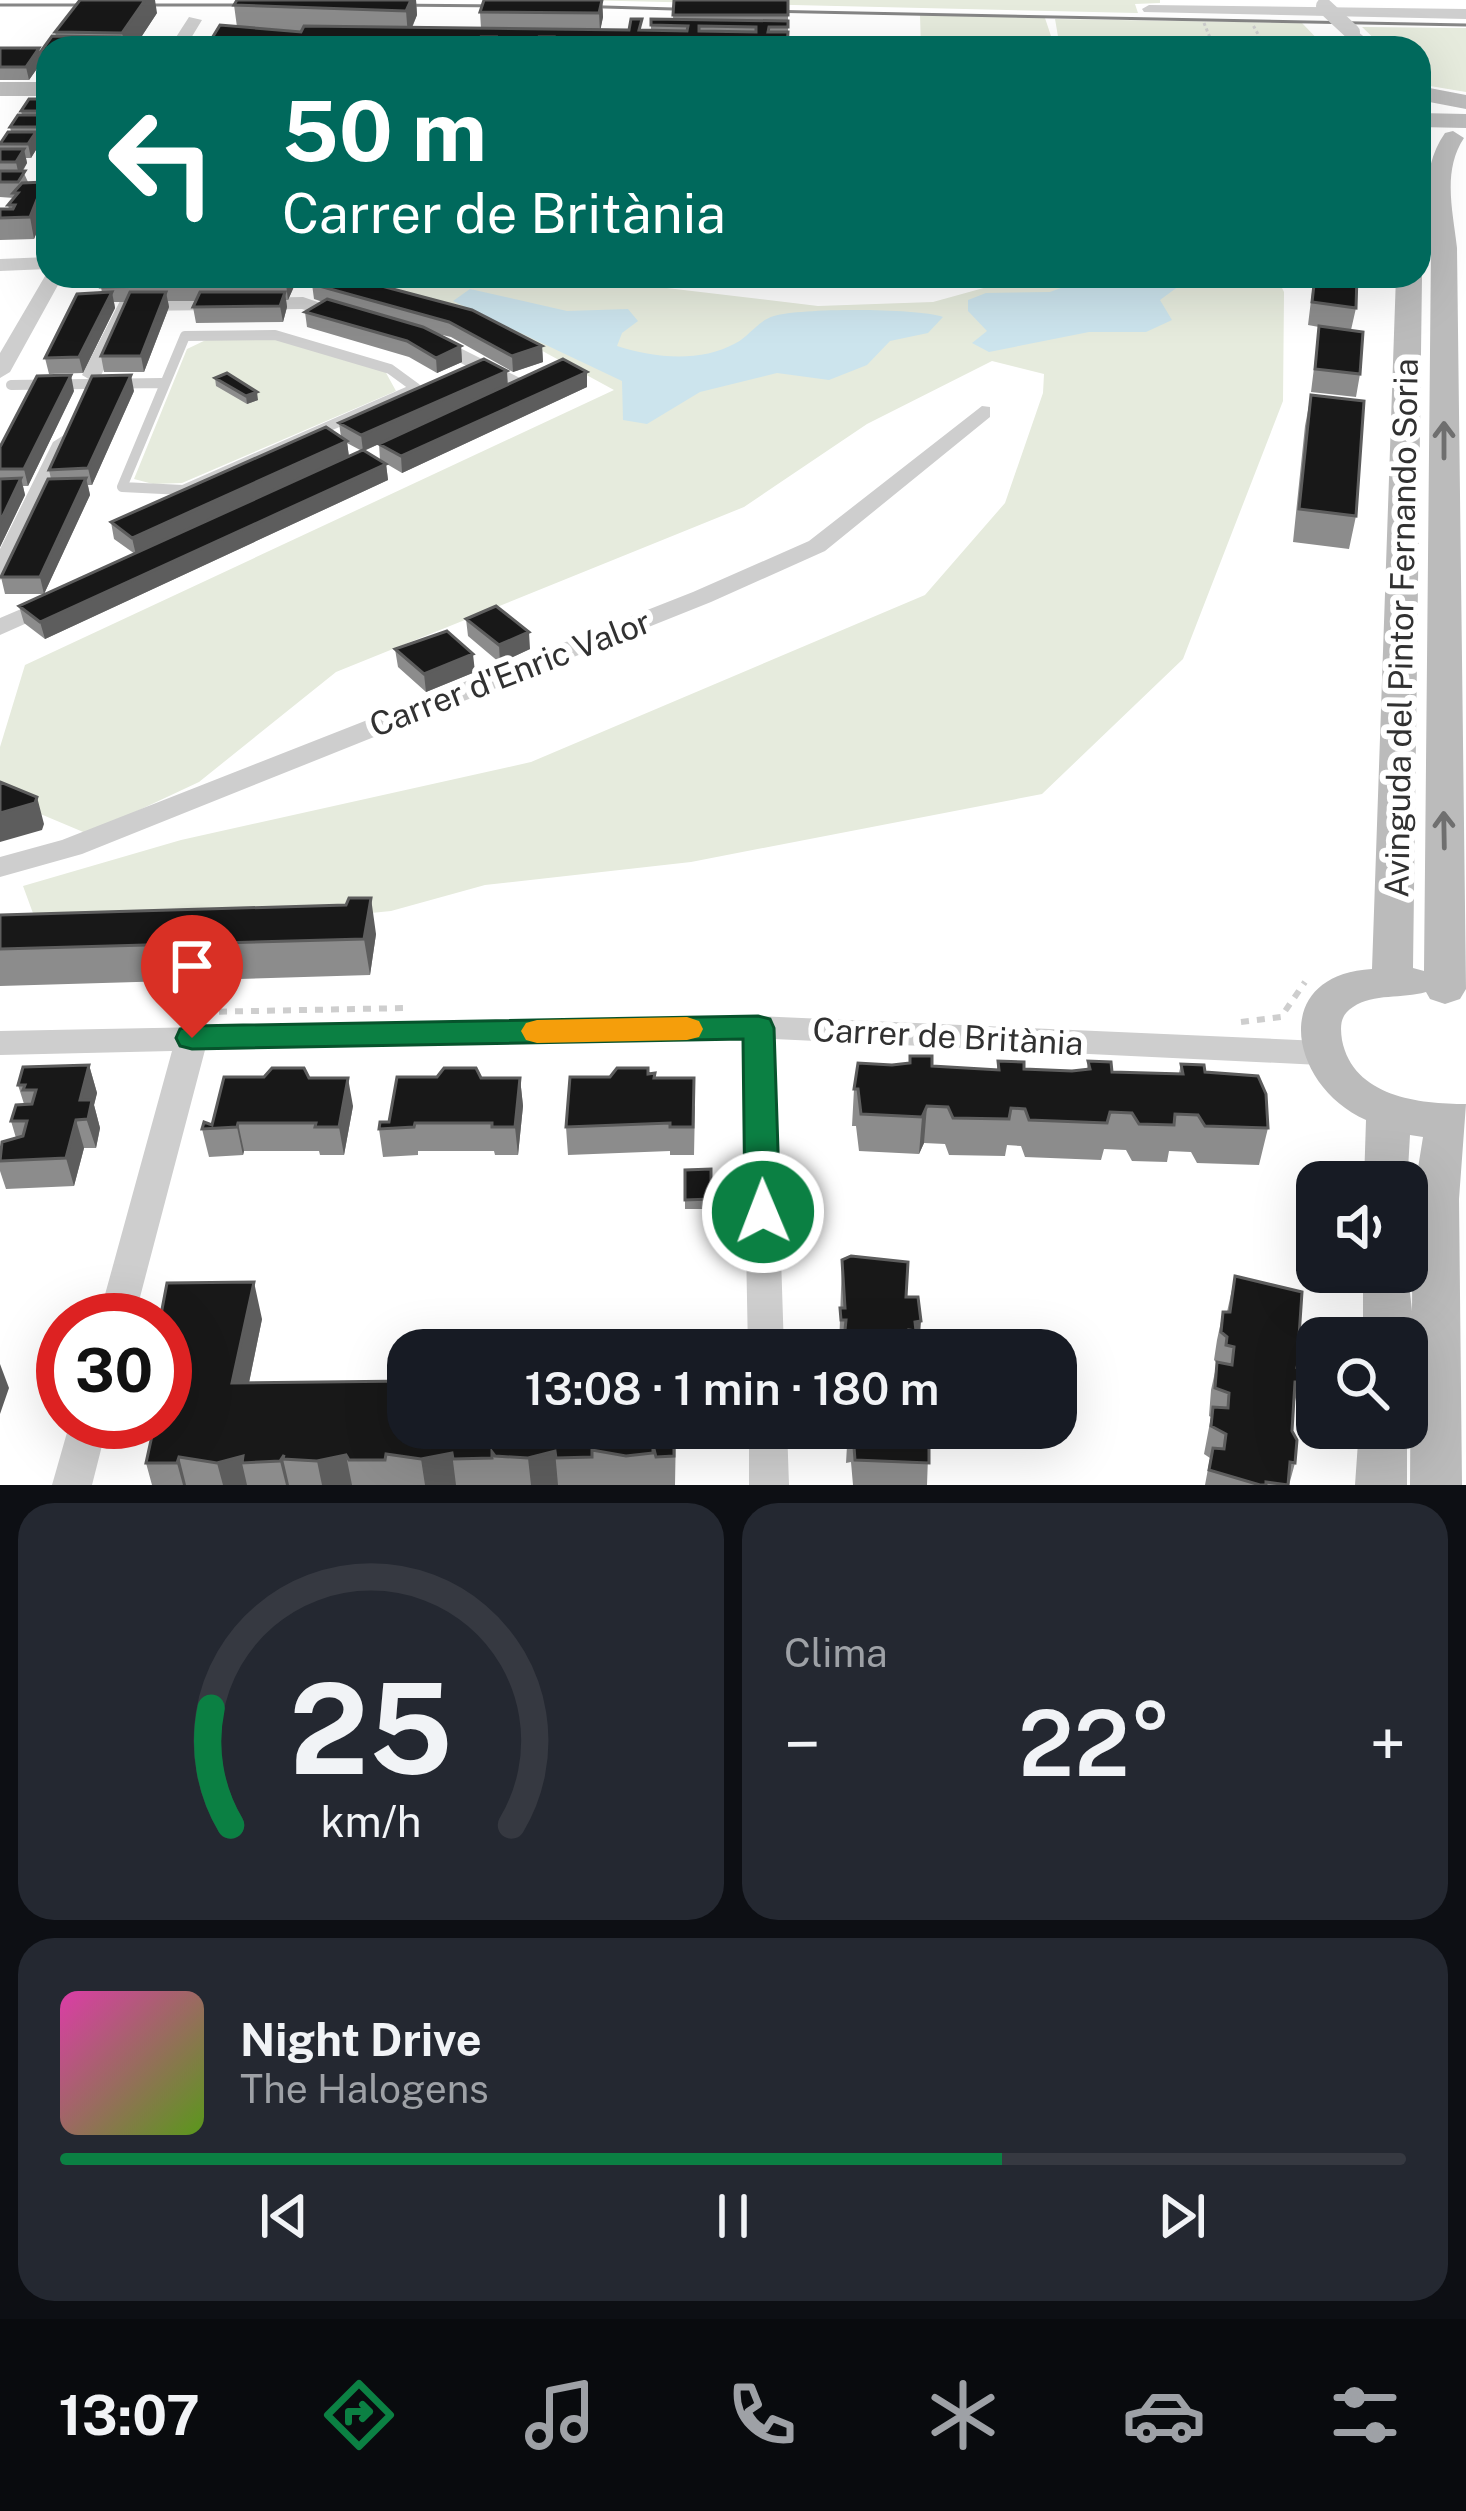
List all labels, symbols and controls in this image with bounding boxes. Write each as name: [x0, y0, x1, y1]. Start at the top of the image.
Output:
text: 50 m: [282, 81, 487, 180]
icon: left: [84, 84, 240, 240]
text: Carrer de Britània: [282, 182, 726, 245]
street label: Avinguda del Pintor Fernando Soria: [1377, 358, 1425, 898]
one-way arrow: [1432, 421, 1455, 460]
street label: Carrer d'Enric Valor: [364, 602, 656, 744]
one-way arrow: [1433, 811, 1456, 850]
pin: [141, 915, 243, 1038]
icon: arrive: [159, 933, 225, 999]
street label: Carrer de Britània: [812, 1010, 1084, 1062]
position arrow: [700, 1149, 826, 1275]
map controls: [1296, 1161, 1428, 1449]
button: sound: [1296, 1161, 1428, 1293]
speed limit sign: 30: [36, 1293, 192, 1449]
button: search: [1296, 1317, 1428, 1449]
text: 13:08 · 1 min · 180 m: [525, 1362, 939, 1415]
text: Clima: [784, 1630, 888, 1676]
text: 25: [289, 1655, 453, 1802]
text: 22°: [1018, 1690, 1172, 1796]
text: −: [784, 1705, 821, 1783]
text: +: [1369, 1705, 1406, 1783]
text: km/h: [321, 1795, 421, 1846]
text: Night Drive: [240, 2013, 482, 2066]
text: The Halogens: [240, 2066, 489, 2112]
icon: previous: [251, 2183, 317, 2249]
icon: pause: [700, 2183, 766, 2249]
icon: next: [1149, 2183, 1215, 2249]
icon: directions: [317, 2373, 401, 2457]
icon: music: [518, 2373, 602, 2457]
icon: phone: [720, 2373, 804, 2457]
icon: climate: [921, 2373, 1005, 2457]
icon: car: [1122, 2373, 1206, 2457]
icon: filters: [1323, 2373, 1407, 2457]
text: 13:07: [59, 2384, 200, 2447]

